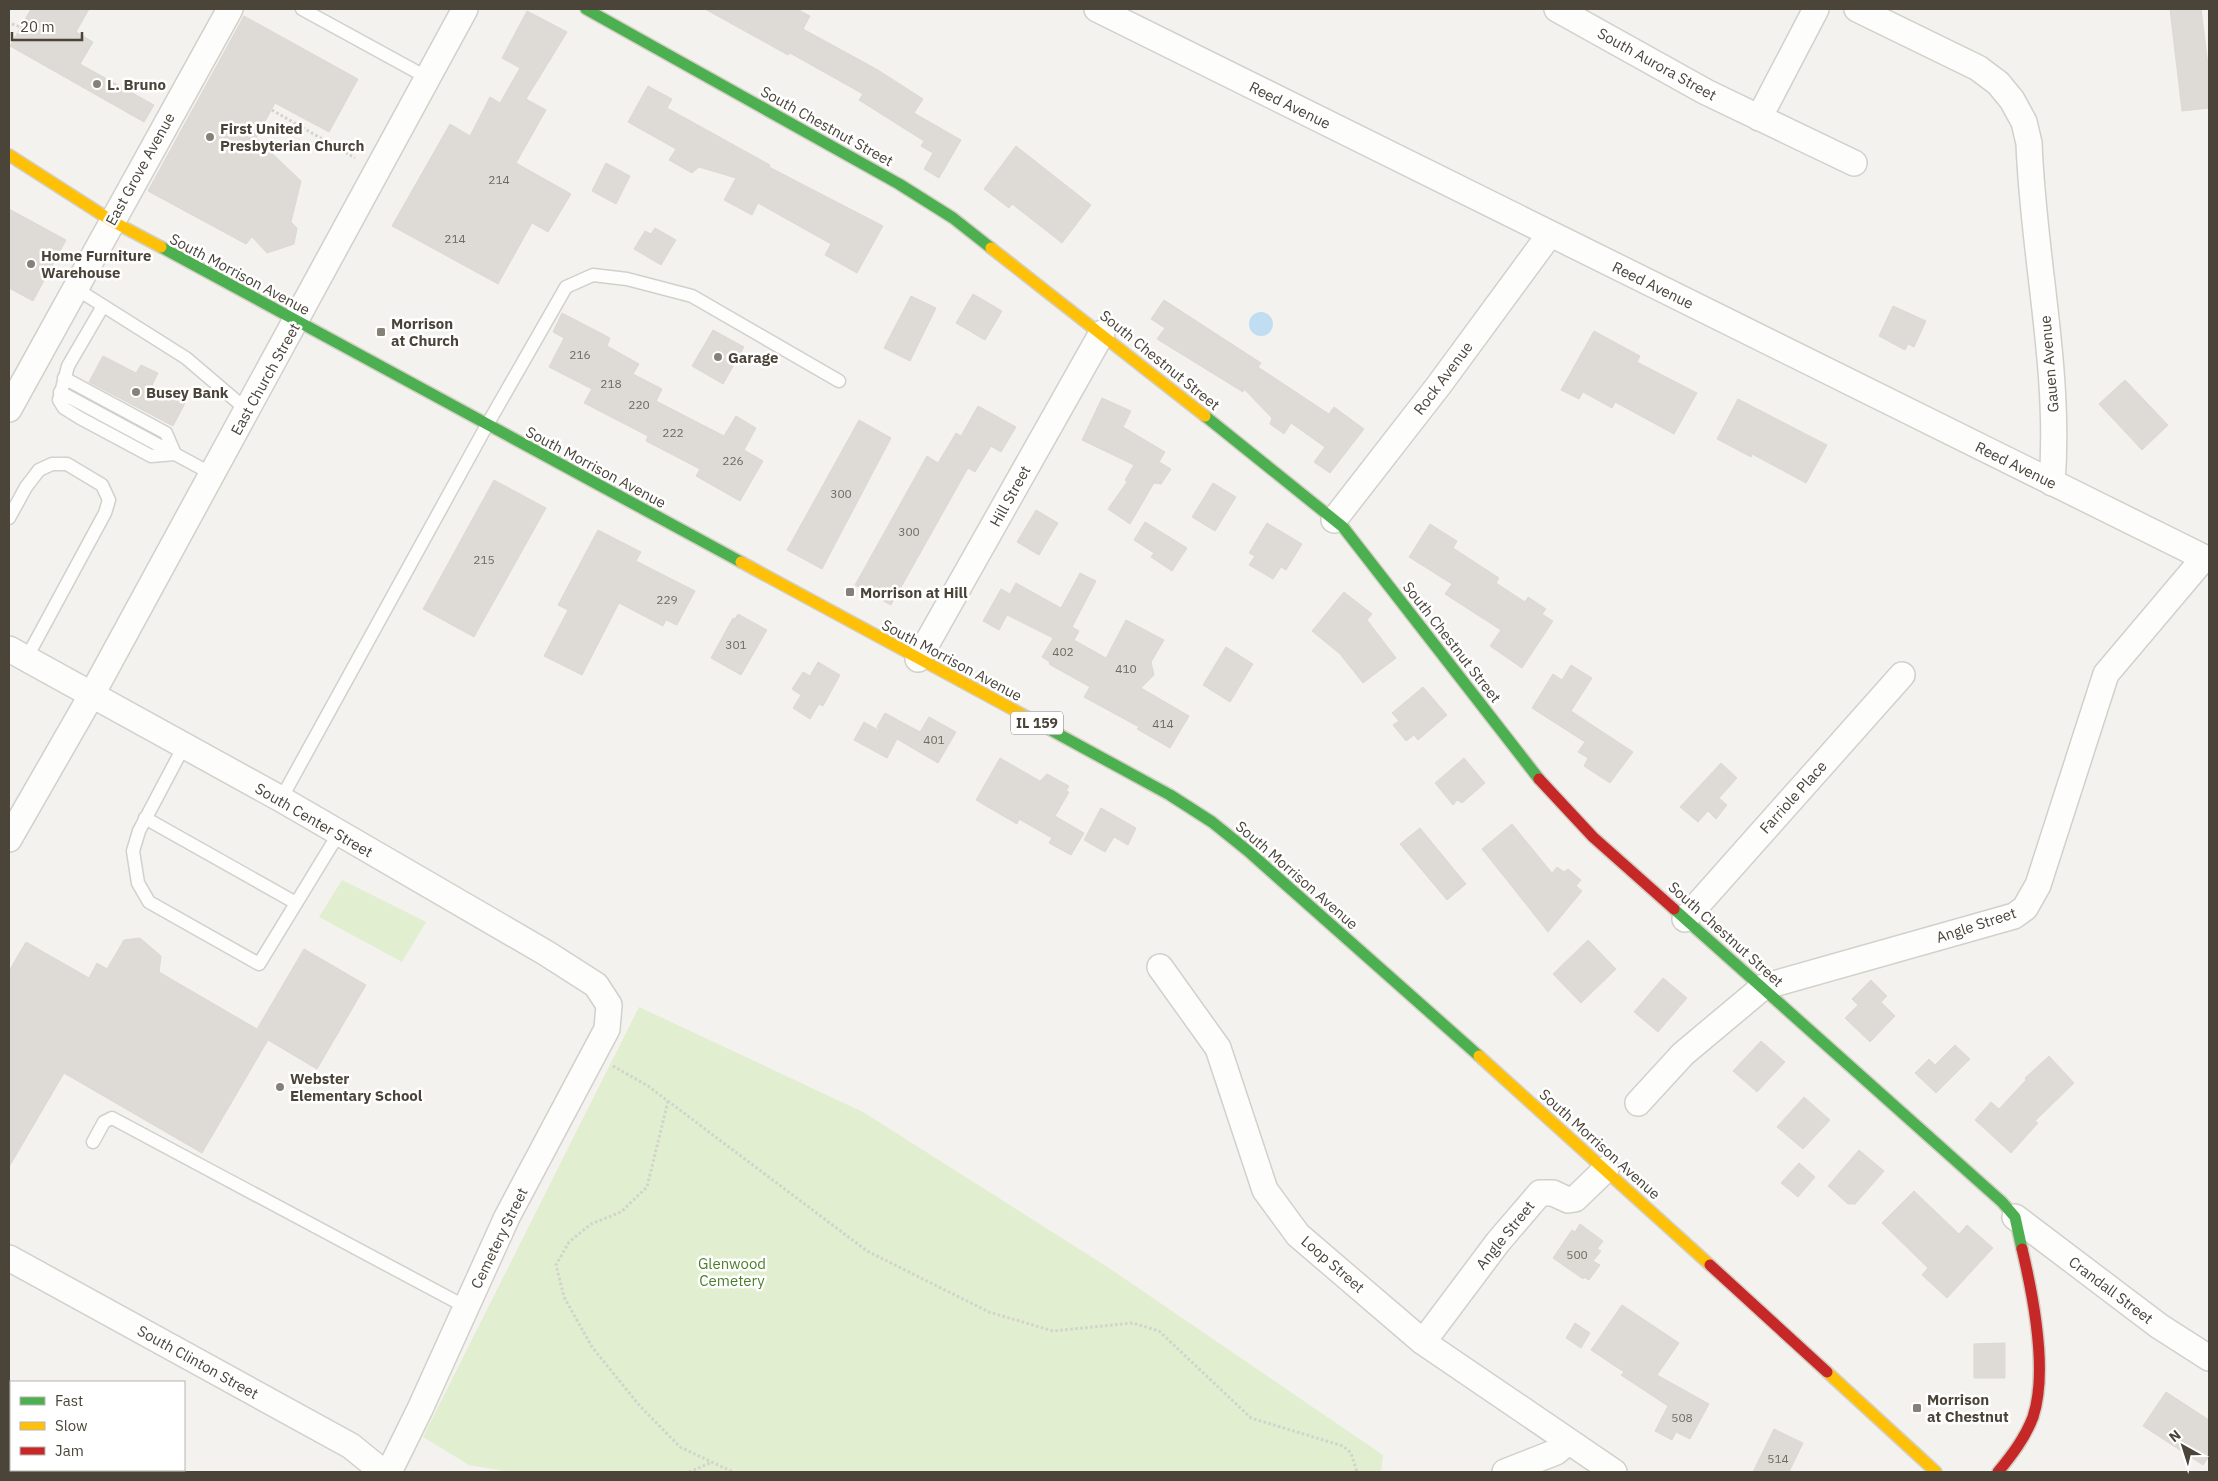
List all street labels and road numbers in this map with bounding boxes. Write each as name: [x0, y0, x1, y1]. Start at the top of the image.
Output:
street label: South Aurora Street: [1594, 23, 1720, 105]
street label: Reed Avenue: [1246, 77, 1334, 133]
street label: South Chestnut Street: [757, 82, 897, 170]
street label: East Grove Avenue: [101, 109, 179, 229]
street label: South Morrison Avenue: [167, 229, 313, 319]
street label: Reed Avenue: [1609, 257, 1697, 313]
street label: South Chestnut Street: [1096, 306, 1224, 414]
street label: Gauen Avenue: [2035, 315, 2063, 413]
street label: East Church Street: [226, 320, 304, 438]
street label: Rock Avenue: [1409, 338, 1477, 418]
street label: South Morrison Avenue: [523, 422, 669, 512]
street label: Reed Avenue: [1972, 437, 2060, 493]
street label: Hill Street: [985, 462, 1035, 530]
street label: South Chestnut Street: [1399, 578, 1505, 706]
street label: South Morrison Avenue: [879, 615, 1025, 705]
road number: IL 159: [1011, 711, 1063, 734]
street label: Farriole Place: [1755, 757, 1831, 837]
street label: South Center Street: [252, 779, 376, 861]
street label: South Morrison Avenue: [1232, 817, 1362, 933]
street label: South Chestnut Street: [1664, 877, 1788, 991]
street label: Angle Street: [1934, 903, 2018, 947]
street label: South Morrison Avenue: [1536, 1085, 1664, 1203]
street label: Cemetery Street: [466, 1184, 532, 1292]
street label: Angle Street: [1471, 1197, 1539, 1273]
street label: Loop Street: [1297, 1231, 1369, 1297]
street label: Crandall Street: [2065, 1252, 2157, 1328]
street label: South Clinton Street: [134, 1321, 262, 1403]

